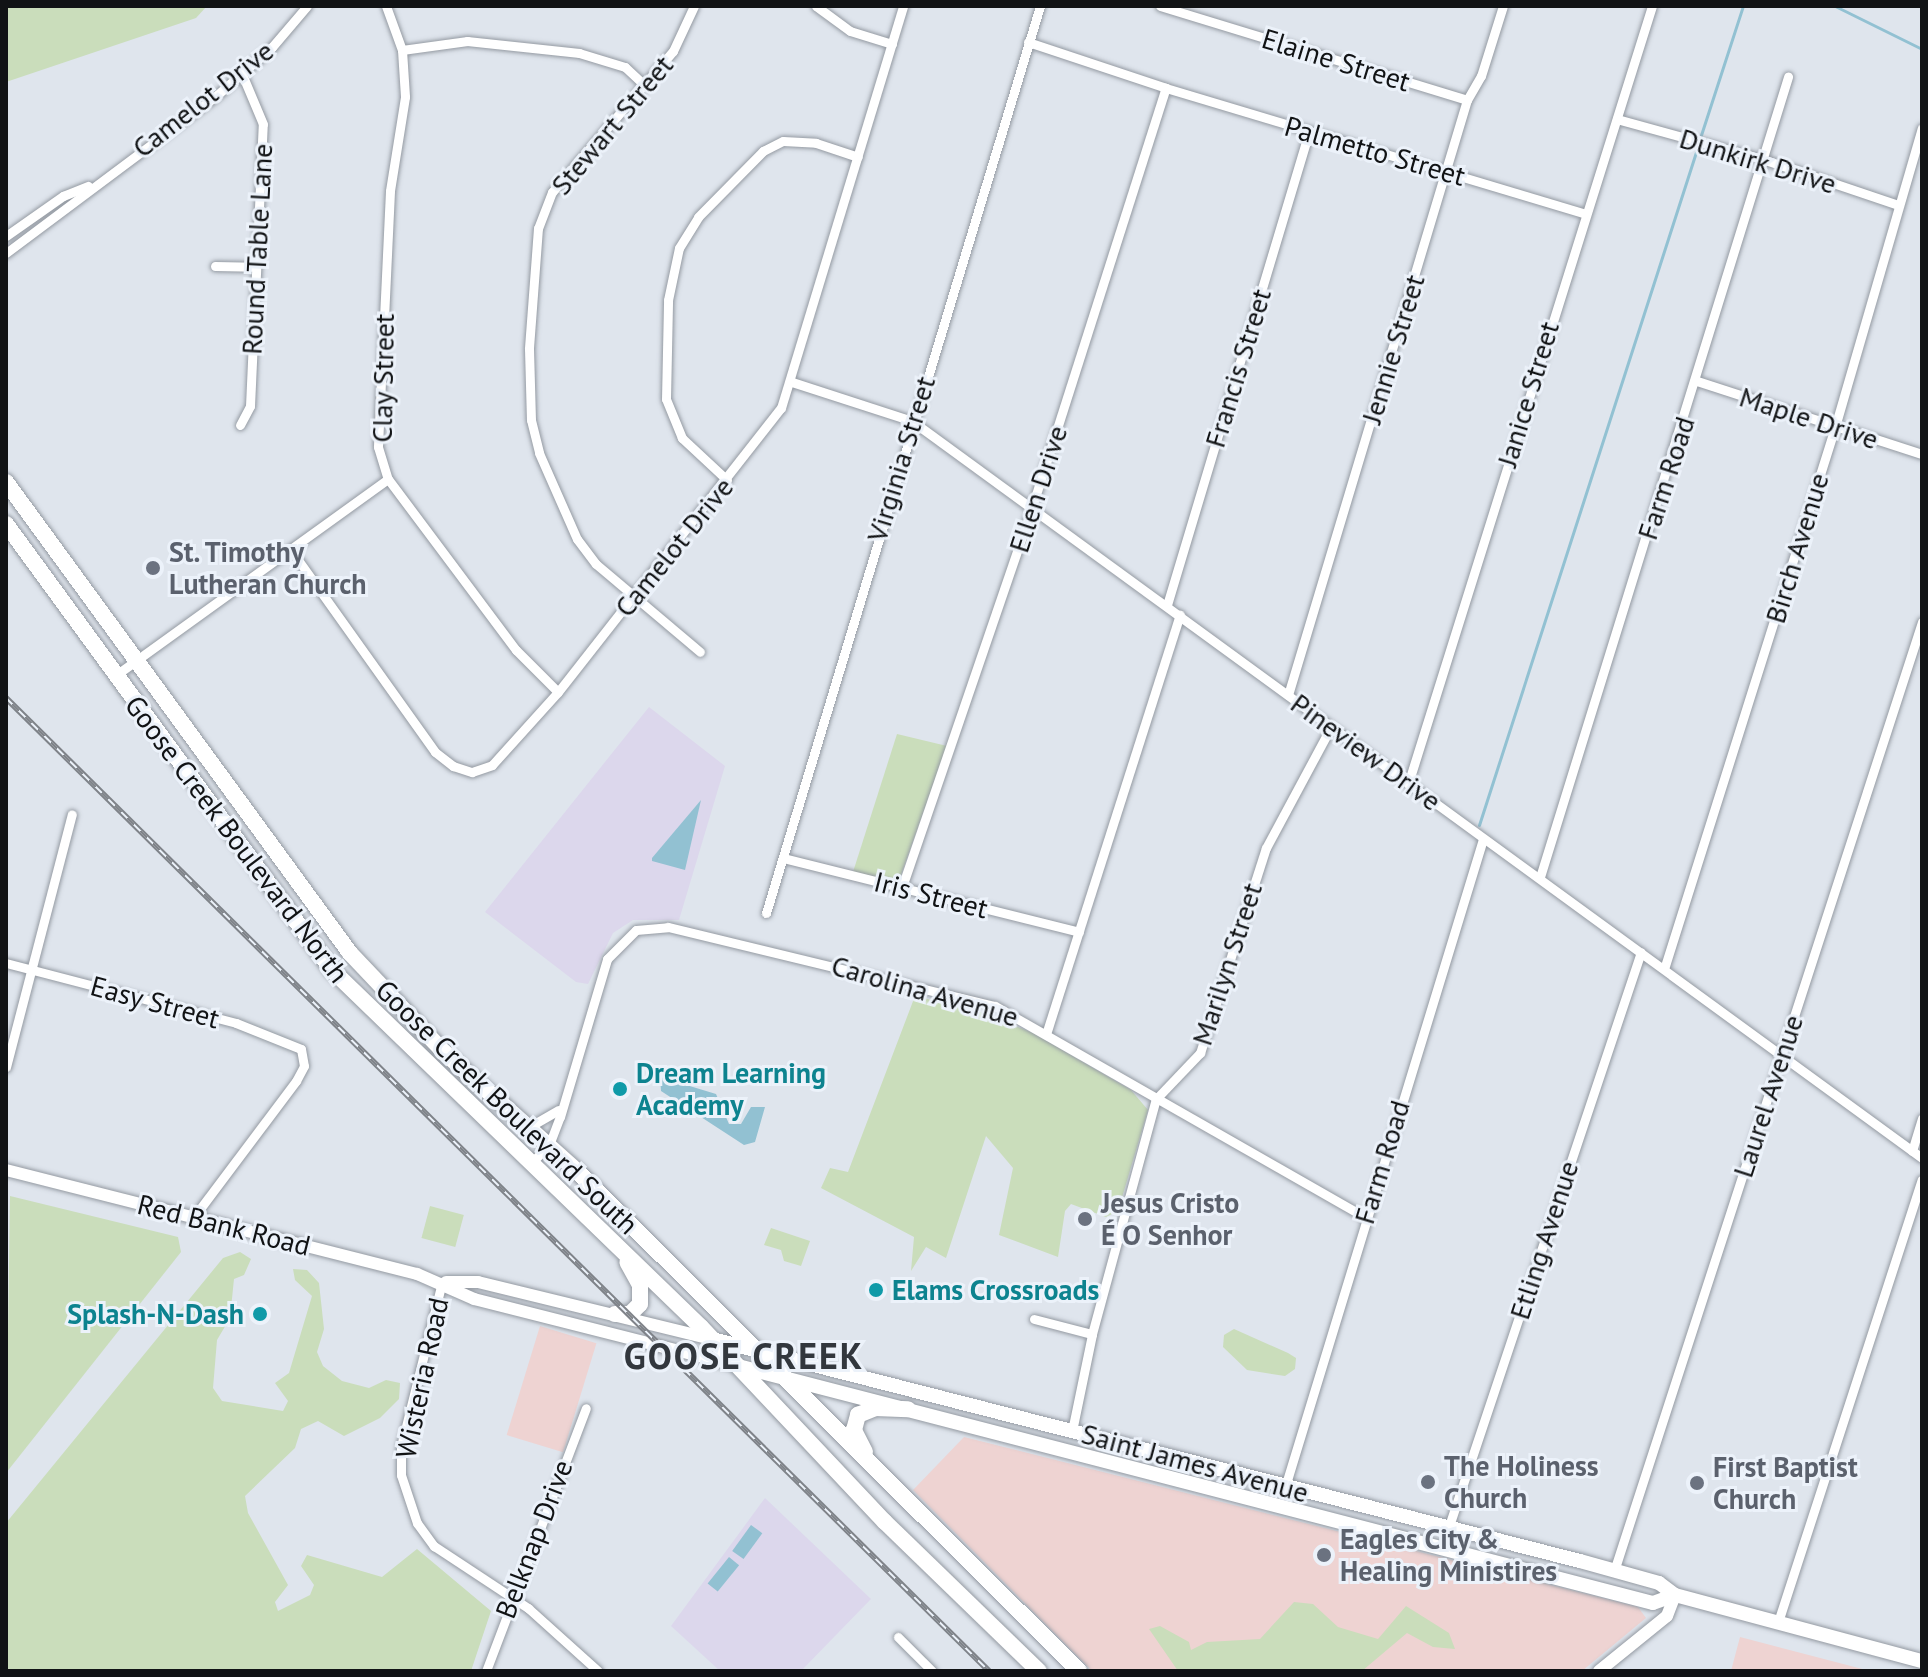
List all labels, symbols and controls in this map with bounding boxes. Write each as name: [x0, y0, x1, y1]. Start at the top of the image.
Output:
street label: Elaine Street: [1258, 22, 1414, 98]
street label: Camelot Drive: [126, 34, 280, 164]
street label: Stewart Street: [544, 49, 680, 201]
street label: Palmetto Street: [1281, 109, 1469, 193]
street label: Dunkirk Drive: [1675, 121, 1841, 201]
street label: Round Table Lane: [235, 142, 279, 356]
street label: Jennie Street: [1354, 271, 1432, 427]
street label: Francis Street: [1198, 285, 1278, 451]
street label: Clay Street: [365, 313, 401, 443]
street label: Janice Street: [1490, 317, 1566, 471]
street label: Virginia Street: [860, 372, 942, 546]
street label: Maple Drive: [1735, 380, 1883, 456]
street label: Farm Road: [1630, 412, 1702, 544]
street label: Ellen Drive: [1002, 421, 1074, 557]
street label: Birch Avenue: [1758, 468, 1836, 628]
street label: Camelot Drive: [608, 471, 740, 623]
place label: St. Timothy Lutheran Church: [169, 535, 367, 601]
marker: St. Timothy Lutheran Church: [144, 559, 162, 577]
street label: Pineview Drive: [1284, 686, 1448, 818]
street label: Goose Creek Boulevard North: [118, 689, 356, 989]
street label: Iris Street: [871, 865, 991, 925]
street label: Marilyn Street: [1185, 879, 1269, 1049]
street label: Carolina Avenue: [827, 948, 1023, 1034]
street label: Easy Street: [87, 969, 223, 1035]
street label: Goose Creek Boulevard South: [369, 973, 645, 1241]
street label: Laurel Avenue: [1726, 1010, 1810, 1182]
place label: Dream Learning Academy: [636, 1056, 826, 1122]
marker: Dream Learning Academy: [611, 1080, 629, 1098]
street label: Farm Road: [1347, 1096, 1417, 1228]
street label: Etling Avenue: [1502, 1156, 1586, 1324]
place label: Jesus Cristo É O Senhor: [1101, 1186, 1240, 1252]
street label: Red Bank Road: [134, 1187, 314, 1263]
marker: Jesus Cristo É O Senhor: [1076, 1210, 1094, 1228]
place label: Elams Crossroads: [892, 1273, 1100, 1307]
marker: Elams Crossroads: [867, 1281, 885, 1299]
street label: Wisteria Road: [389, 1295, 455, 1461]
place label: Splash-N-Dash: [67, 1297, 244, 1331]
marker: Splash-N-Dash: [251, 1305, 269, 1323]
district label: GOOSE CREEK: [624, 1334, 864, 1378]
street label: Saint James Avenue: [1078, 1416, 1312, 1510]
place label: The Holiness Church: [1444, 1449, 1599, 1515]
place label: First Baptist Church: [1713, 1450, 1858, 1516]
street label: Belknap Drive: [488, 1455, 580, 1623]
marker: The Holiness Church: [1419, 1473, 1437, 1491]
marker: First Baptist Church: [1688, 1474, 1706, 1492]
place label: Eagles City & Healing Ministires: [1340, 1522, 1557, 1588]
marker: Eagles City & Healing Ministires: [1315, 1546, 1333, 1564]

